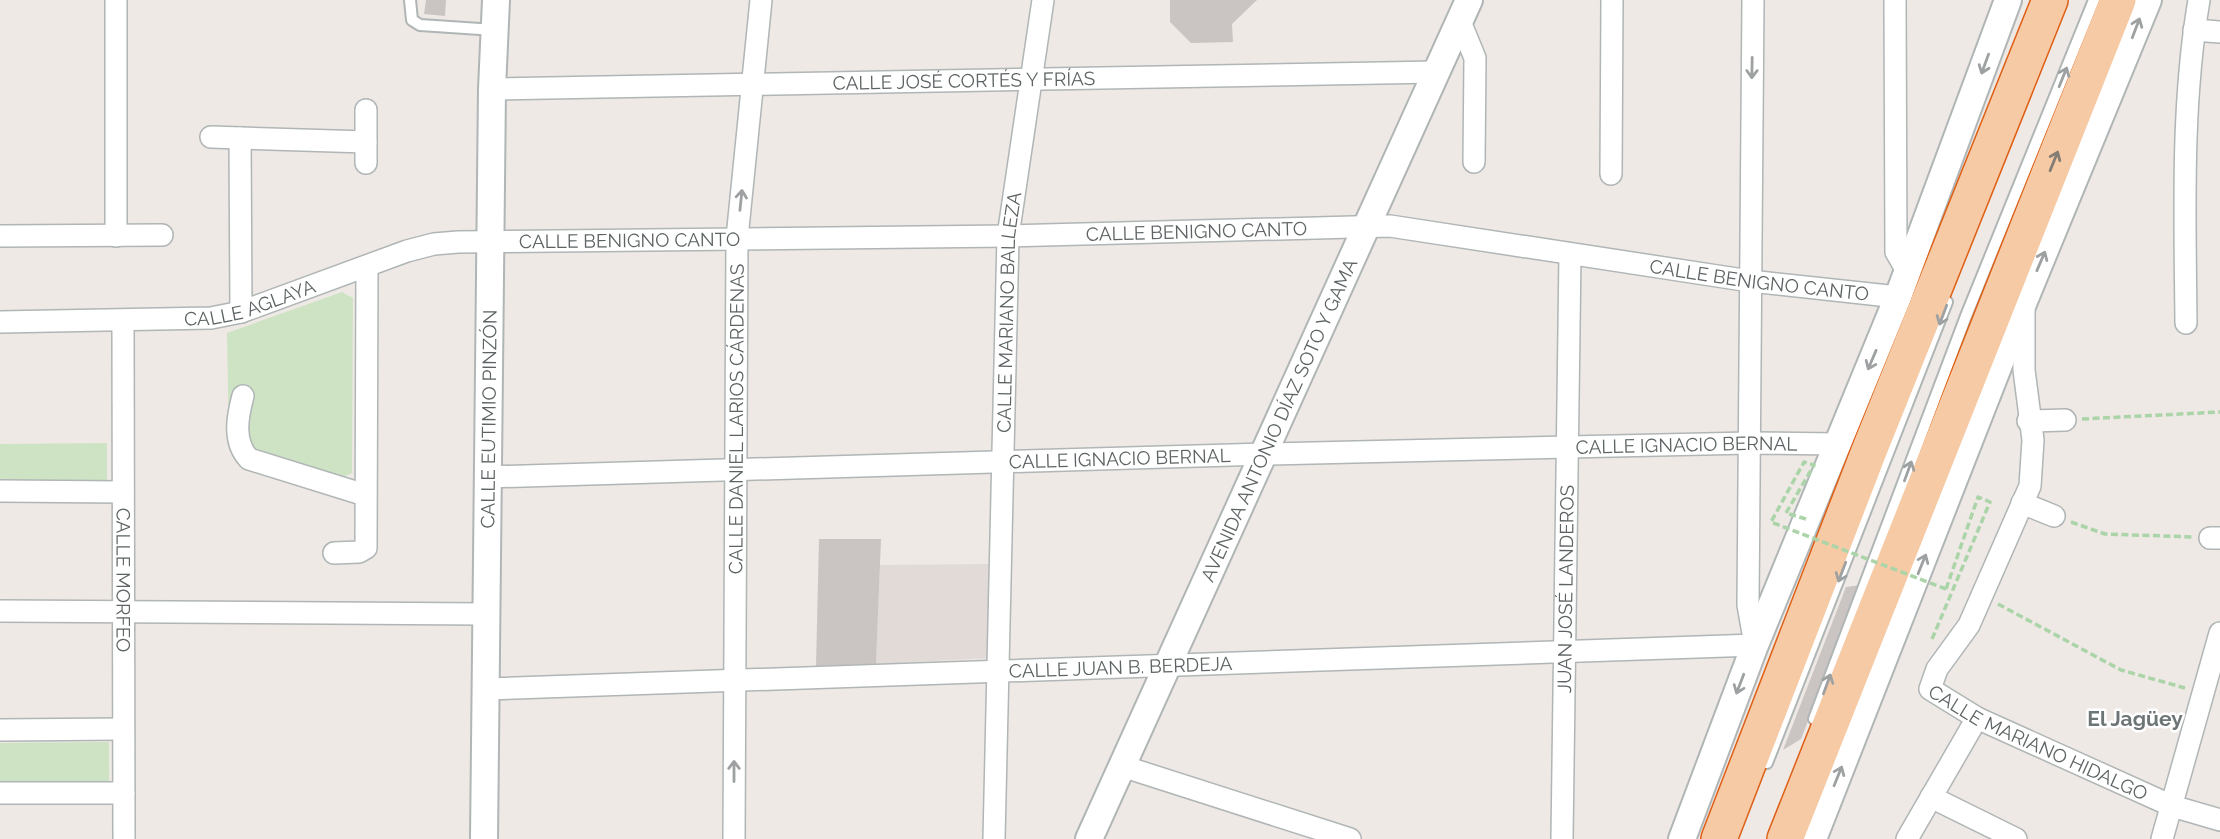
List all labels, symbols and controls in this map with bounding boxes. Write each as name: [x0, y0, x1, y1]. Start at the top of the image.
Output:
one-way arrow: [2131, 18, 2144, 39]
one-way arrow: [1977, 52, 1990, 74]
one-way arrow: [1745, 56, 1759, 79]
street label: CALLE JOSÉ CORTÉS Y FRÍAS: [832, 67, 1095, 94]
one-way arrow: [2057, 67, 2070, 89]
one-way arrow: [2048, 150, 2061, 172]
one-way arrow: [734, 190, 747, 212]
street label: CALLE MARIANO BALLEZA: [992, 190, 1025, 433]
street label: CALLE BENIGNO CANTO: [1086, 217, 1307, 245]
street label: CALLE BENIGNO CANTO: [519, 228, 740, 252]
one-way arrow: [2035, 251, 2048, 272]
street label: AVENIDA ANTONIO DÍAZ SOTO Y GAMA: [1196, 255, 1362, 585]
street label: CALLE BENIGNO CANTO: [1648, 255, 1870, 305]
street label: CALLE DANIEL LARIOS CÁRDENAS: [724, 264, 748, 574]
street label: CALLE AGLAYA: [184, 275, 318, 330]
one-way arrow: [1935, 303, 1948, 325]
street label: CALLE EUTIMIO PINZÓN: [476, 309, 501, 529]
one-way arrow: [1864, 348, 1877, 370]
street label: CALLE IGNACIO BERNAL: [1575, 432, 1798, 458]
street label: CALLE IGNACIO BERNAL: [1009, 444, 1231, 473]
one-way arrow: [1902, 461, 1915, 483]
street label: JUAN JOSÉ LANDEROS: [1553, 485, 1578, 693]
street label: CALLE MORFEO: [112, 508, 135, 652]
one-way arrow: [1917, 554, 1930, 576]
one-way arrow: [1834, 561, 1847, 582]
street label: CALLE JUAN B. BERDEJA: [1008, 652, 1233, 682]
one-way arrow: [1733, 672, 1745, 694]
one-way arrow: [1822, 673, 1834, 695]
street label: CALLE MARIANO HIDALGO: [1925, 680, 2151, 805]
district label: El Jagüey: [2087, 706, 2183, 731]
one-way arrow: [727, 760, 741, 783]
one-way arrow: [1832, 765, 1845, 787]

